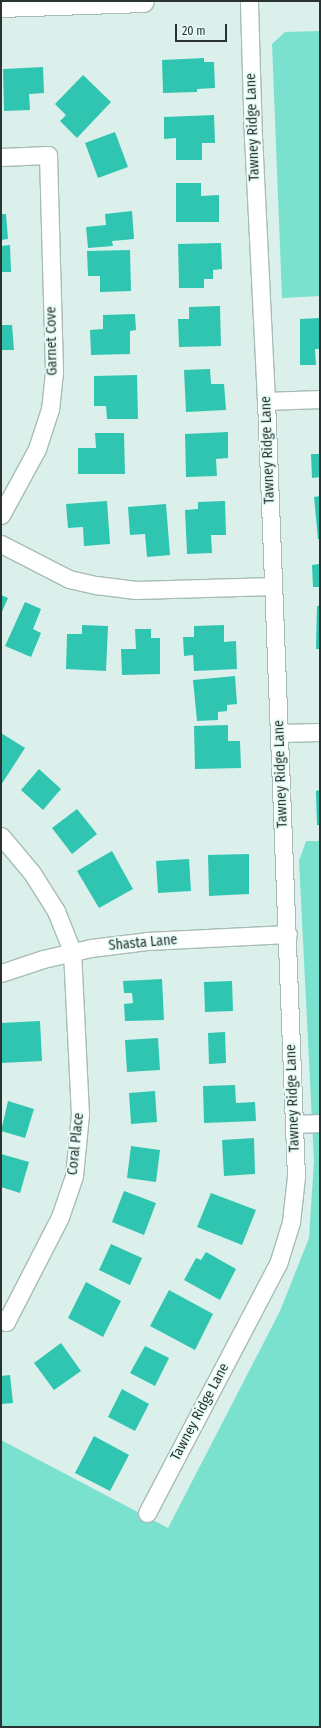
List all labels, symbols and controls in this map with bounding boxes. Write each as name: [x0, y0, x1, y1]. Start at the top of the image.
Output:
scale bar: [177, 16, 229, 42]
text: 20 m: [182, 24, 206, 38]
street label: Tawney Ridge Lane: [243, 73, 263, 181]
street label: Garnet Cove: [43, 306, 61, 376]
street label: Tawney Ridge Lane: [258, 396, 278, 504]
street label: Tawney Ridge Lane: [271, 720, 291, 828]
street label: Shasta Lane: [108, 932, 178, 954]
street label: Tawney Ridge Lane: [283, 1044, 303, 1152]
street label: Coral Place: [64, 1112, 88, 1176]
street label: Tawney Ridge Lane: [167, 1360, 233, 1464]

